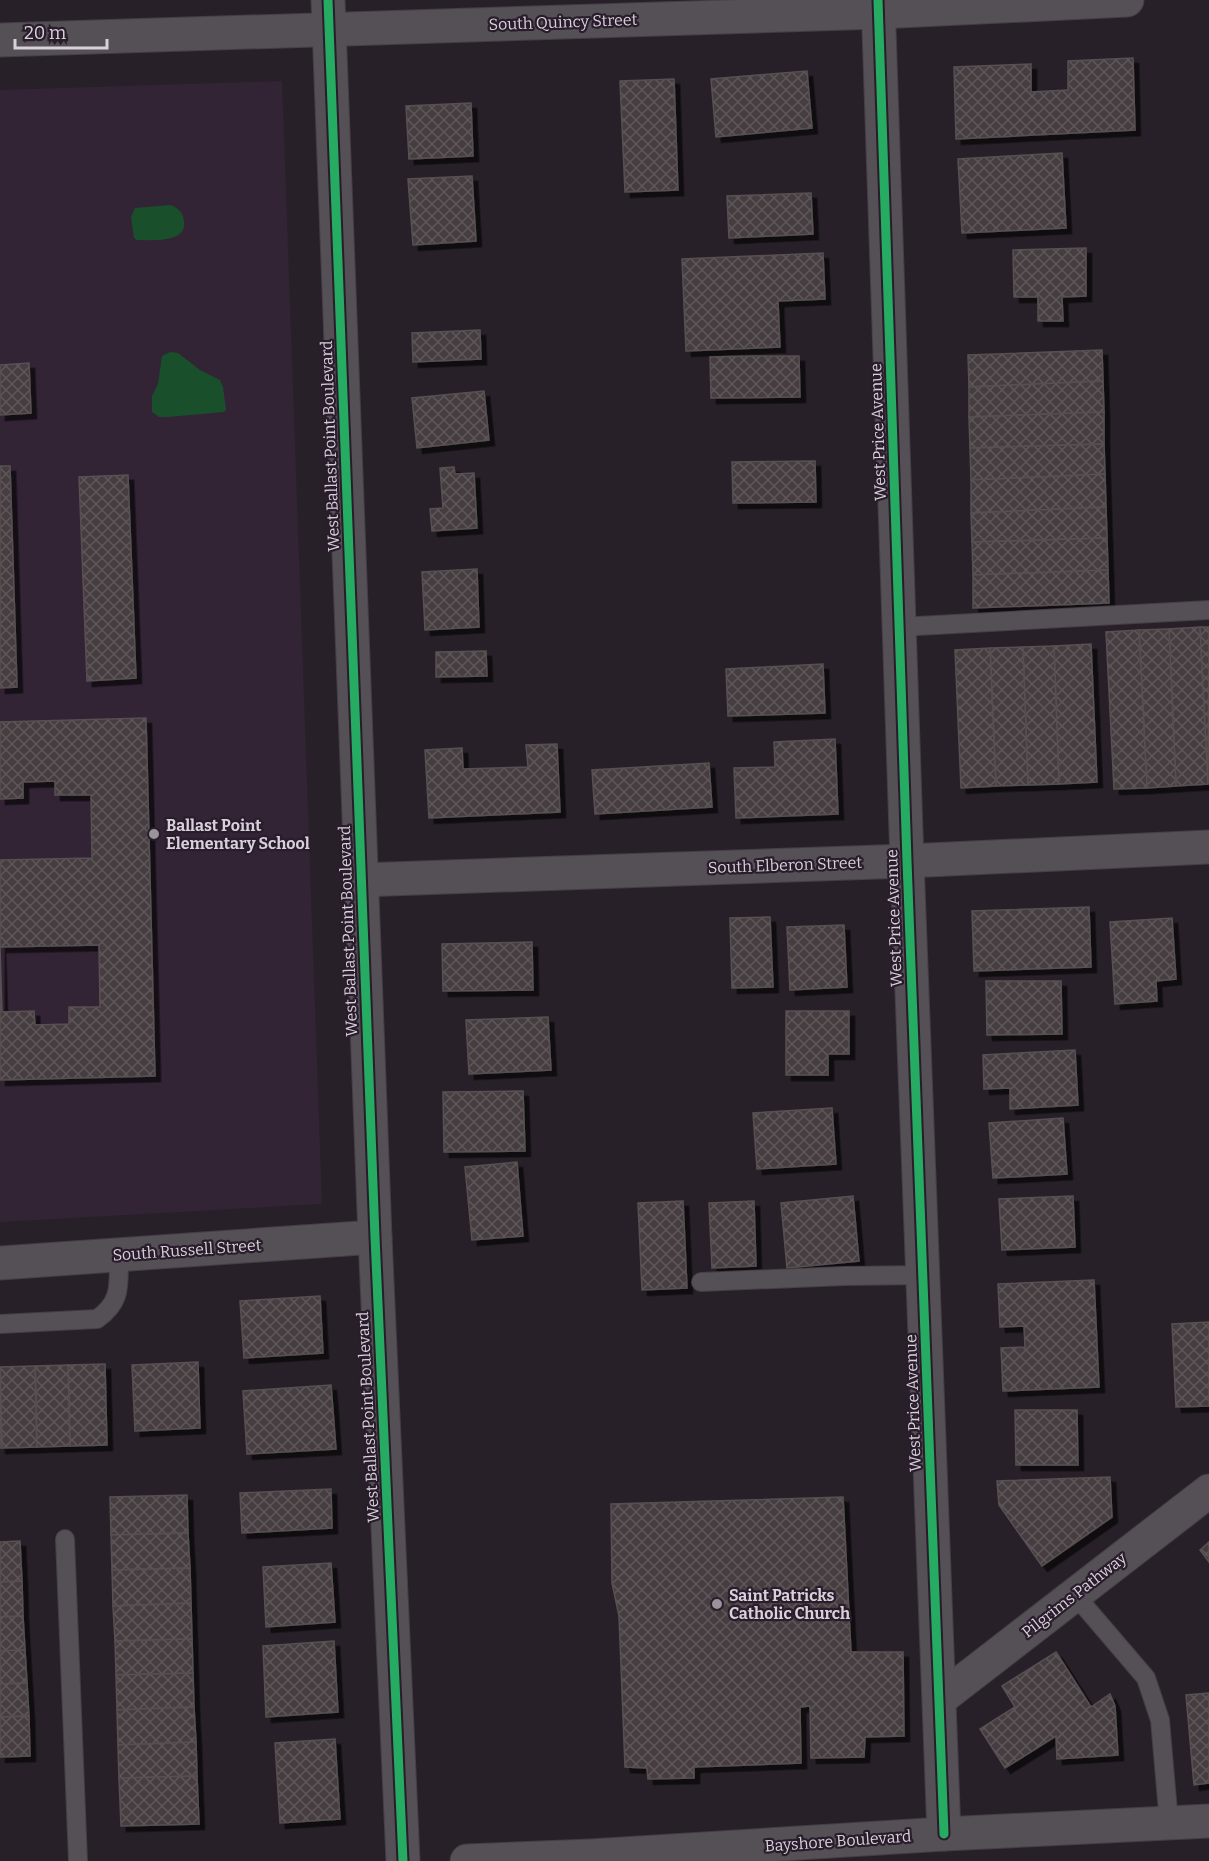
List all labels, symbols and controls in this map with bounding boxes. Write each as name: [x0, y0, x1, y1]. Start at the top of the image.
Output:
street label: South Quincy Street: [488, 10, 638, 34]
scale bar: [15, 12, 106, 50]
text: 20 m: [24, 22, 66, 44]
street label: West Ballast Point Boulevard: [317, 340, 343, 552]
street label: West Price Avenue: [866, 363, 890, 501]
place label: Ballast Point Elementary School: [166, 816, 310, 853]
street label: West Ballast Point Boulevard: [335, 825, 361, 1037]
marker: Ballast Point Elementary School: [147, 827, 161, 841]
street label: West Price Avenue: [882, 849, 906, 987]
street label: South Elberon Street: [708, 853, 863, 877]
street label: South Russell Street: [112, 1235, 262, 1265]
street label: West Ballast Point Boulevard: [353, 1310, 383, 1523]
street label: West Price Avenue: [901, 1334, 925, 1472]
street label: Pilgrims Pathway: [1018, 1548, 1131, 1642]
place label: Saint Patricks Catholic Church: [729, 1586, 850, 1623]
marker: Saint Patricks Catholic Church: [710, 1597, 724, 1611]
street label: Bayshore Boulevard: [764, 1826, 913, 1856]

